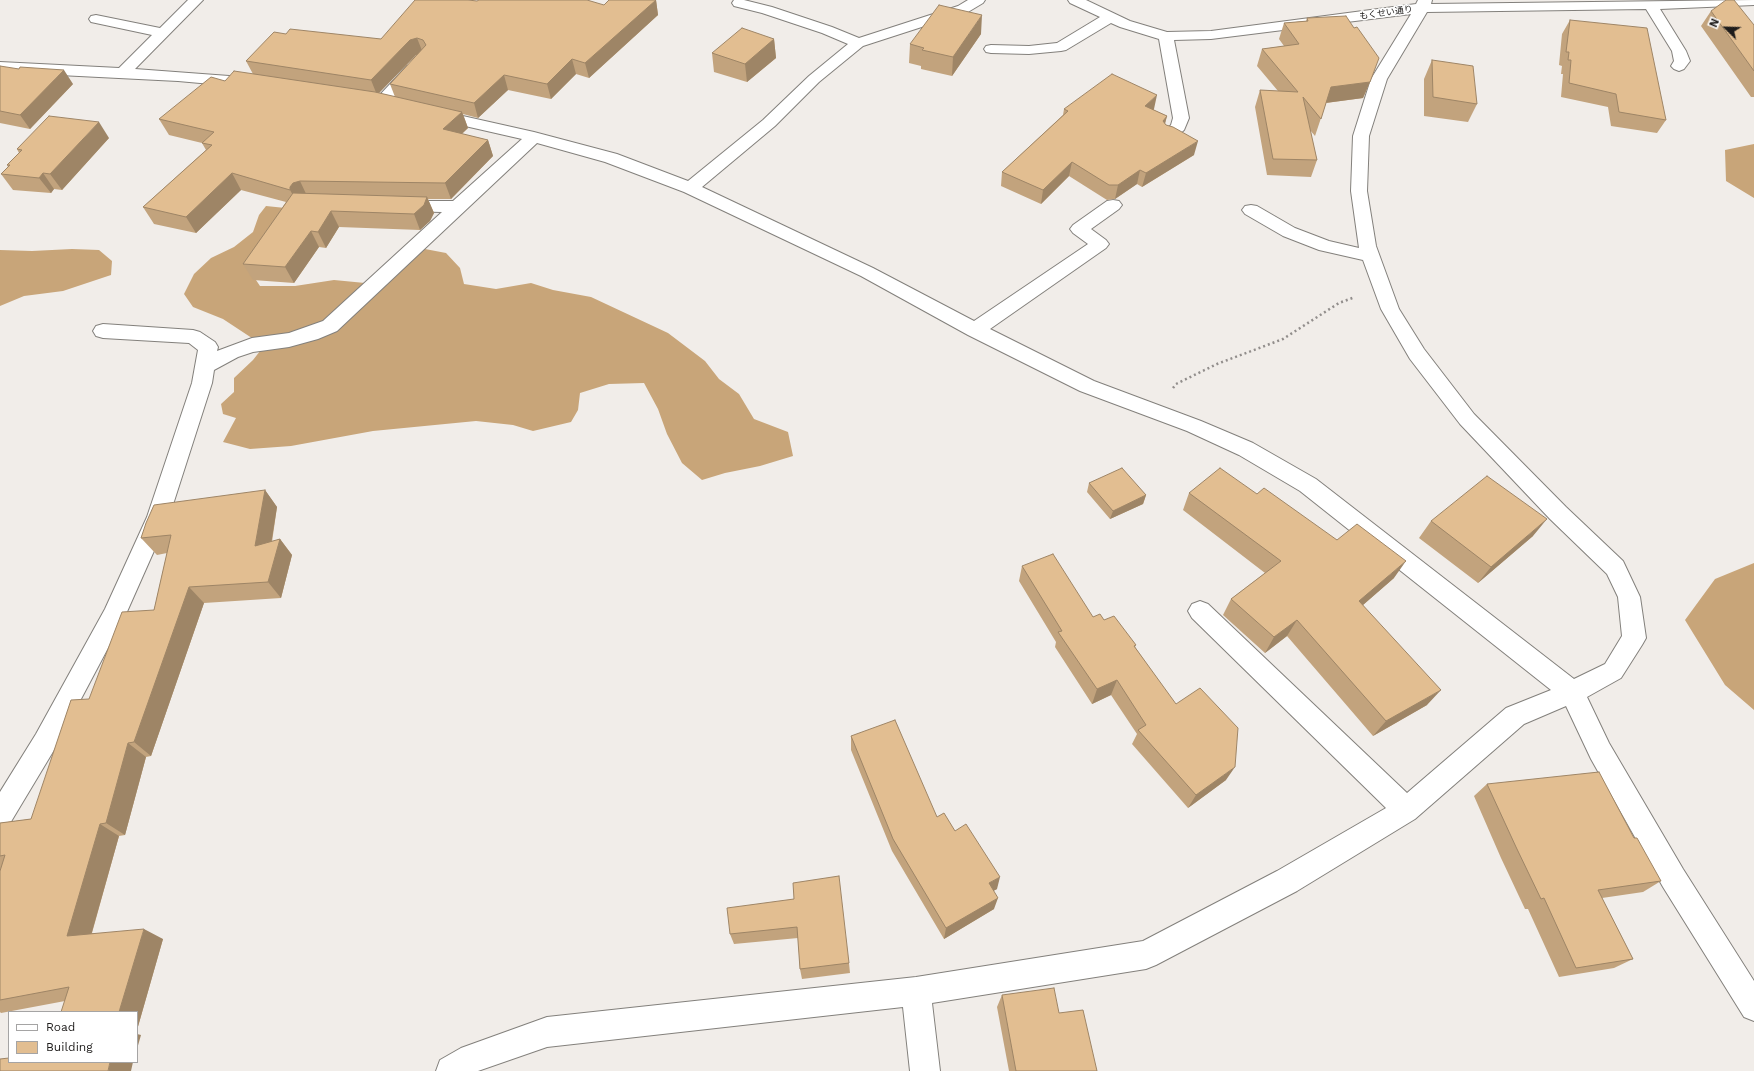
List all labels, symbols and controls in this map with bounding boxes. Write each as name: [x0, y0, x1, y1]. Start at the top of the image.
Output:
street label: もくせい通り: [1359, 4, 1413, 22]
north arrow: [1706, 8, 1746, 48]
text: N: [1707, 17, 1722, 29]
legend: [8, 1011, 138, 1063]
text: Road: [46, 1020, 75, 1034]
text: Building: [46, 1040, 93, 1054]

